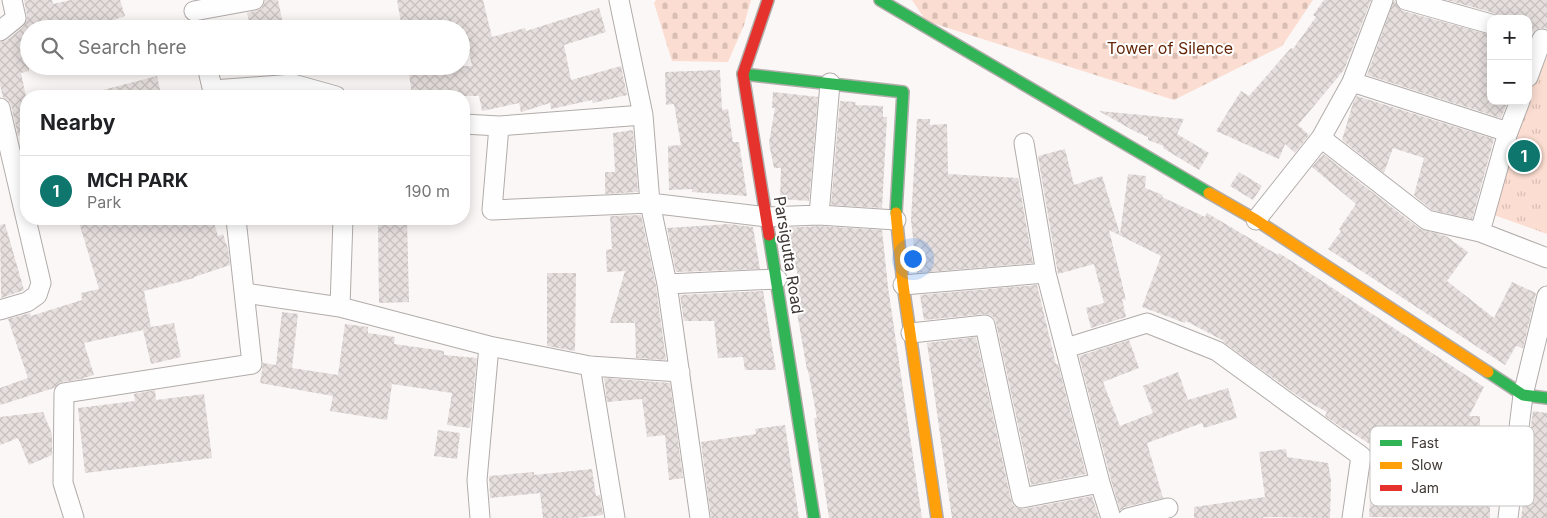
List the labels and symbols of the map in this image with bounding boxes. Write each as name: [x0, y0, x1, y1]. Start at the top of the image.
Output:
park label: Tower of Silence: [1107, 38, 1233, 58]
pin: 1: [1508, 137, 1540, 175]
street label: Parsigutta Road: [770, 195, 808, 315]
your location: [900, 246, 926, 272]
legend: [1370, 426, 1534, 506]
text: Fast: [1411, 434, 1439, 451]
text: Slow: [1411, 456, 1443, 473]
text: Jam: [1411, 479, 1439, 496]

